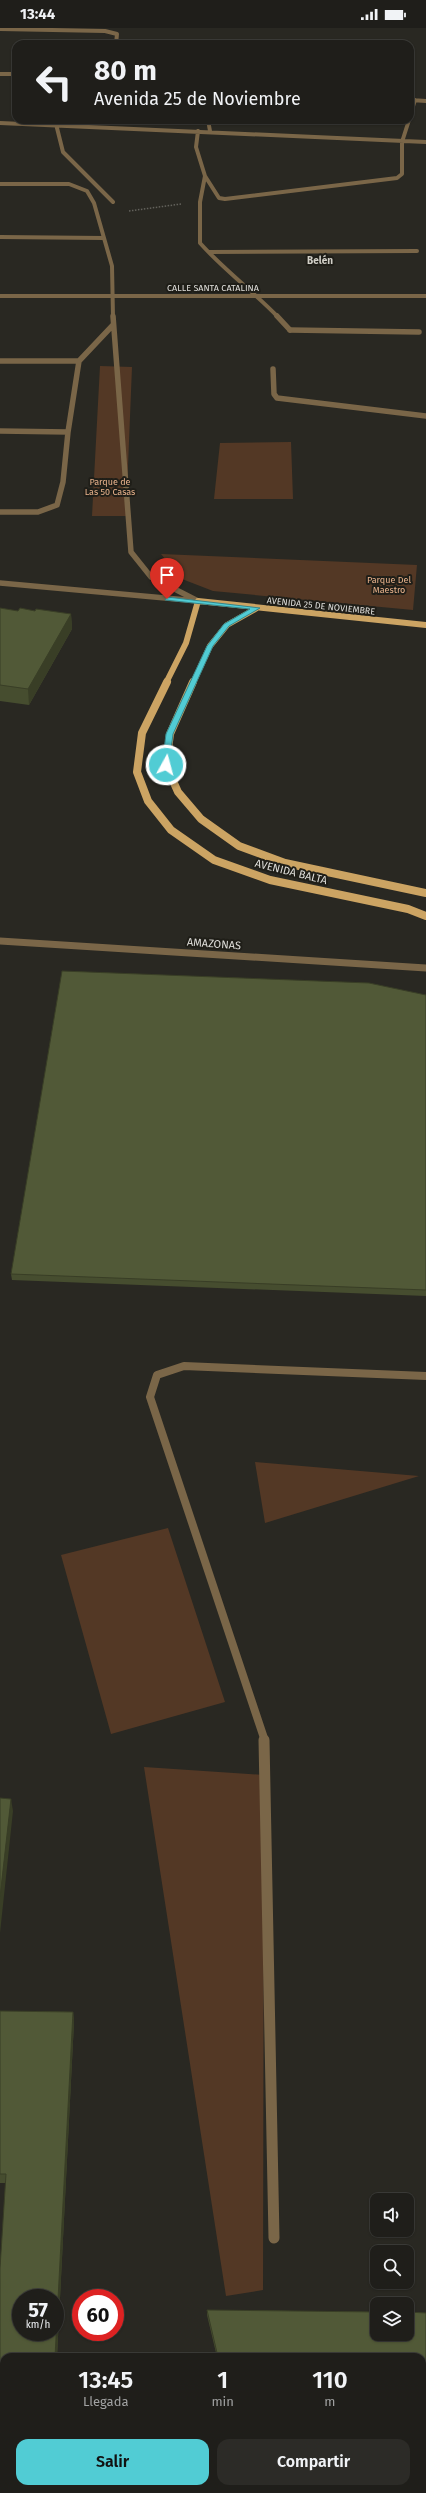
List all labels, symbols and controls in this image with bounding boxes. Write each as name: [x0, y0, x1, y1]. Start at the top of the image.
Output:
text: 13:44: [20, 5, 55, 23]
text: 80 m: [94, 54, 157, 87]
icon: left: [28, 56, 80, 108]
text: Avenida 25 de Noviembre: [94, 88, 301, 110]
district label: Belén: [307, 254, 333, 267]
street label: CALLE SANTA CATALINA: [167, 283, 260, 293]
park label: Parque de Las 50 Casas: [85, 477, 135, 497]
pin: [150, 558, 184, 599]
icon: arrive: [156, 564, 178, 586]
park label: Parque Del Maestro: [367, 575, 411, 595]
street label: AVENIDA 25 DE NOVIEMBRE: [266, 595, 376, 617]
position arrow: [145, 744, 187, 786]
street label: AVENIDA BALTA: [254, 857, 329, 887]
street label: AMAZONAS: [187, 936, 241, 952]
map controls: [370, 2193, 414, 2341]
button: sound: [370, 2193, 414, 2237]
button: search: [370, 2245, 414, 2289]
speed limit sign: 60: [72, 2289, 124, 2341]
button: layers: [370, 2297, 414, 2341]
text: 57: [28, 2298, 48, 2322]
text: km/h: [26, 2319, 50, 2331]
text: 13:45: [78, 2366, 133, 2394]
text: 1: [217, 2366, 228, 2394]
text: 110: [312, 2366, 348, 2394]
text: Llegada: [83, 2394, 129, 2409]
text: min: [211, 2394, 234, 2409]
text: m: [324, 2394, 336, 2409]
button: Salir: [16, 2439, 209, 2485]
button: Compartir: [217, 2439, 410, 2485]

